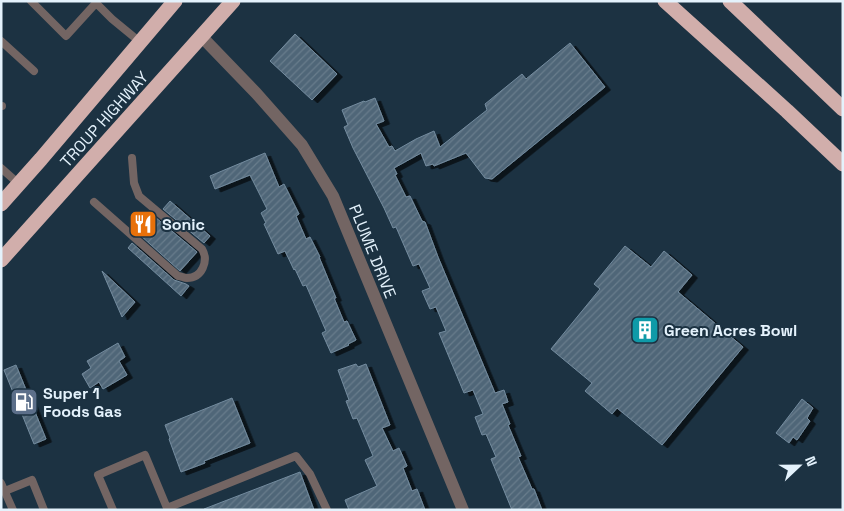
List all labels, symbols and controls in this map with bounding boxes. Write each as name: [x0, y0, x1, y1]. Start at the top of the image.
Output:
street label: TROUP HIGHWAY: [56, 67, 153, 172]
street label: PLUME DRIVE: [344, 201, 401, 301]
restaurant icon: Sonic: [128, 209, 158, 239]
place label: Sonic: [162, 214, 205, 235]
building icon: Green Acres Bowl: [630, 315, 660, 345]
place label: Green Acres Bowl: [664, 320, 797, 341]
place label: Super 1 Foods Gas: [43, 383, 122, 422]
fuel station icon: Super 1 Foods Gas: [9, 387, 39, 417]
north arrow: [774, 441, 824, 491]
text: N: [801, 453, 821, 469]

